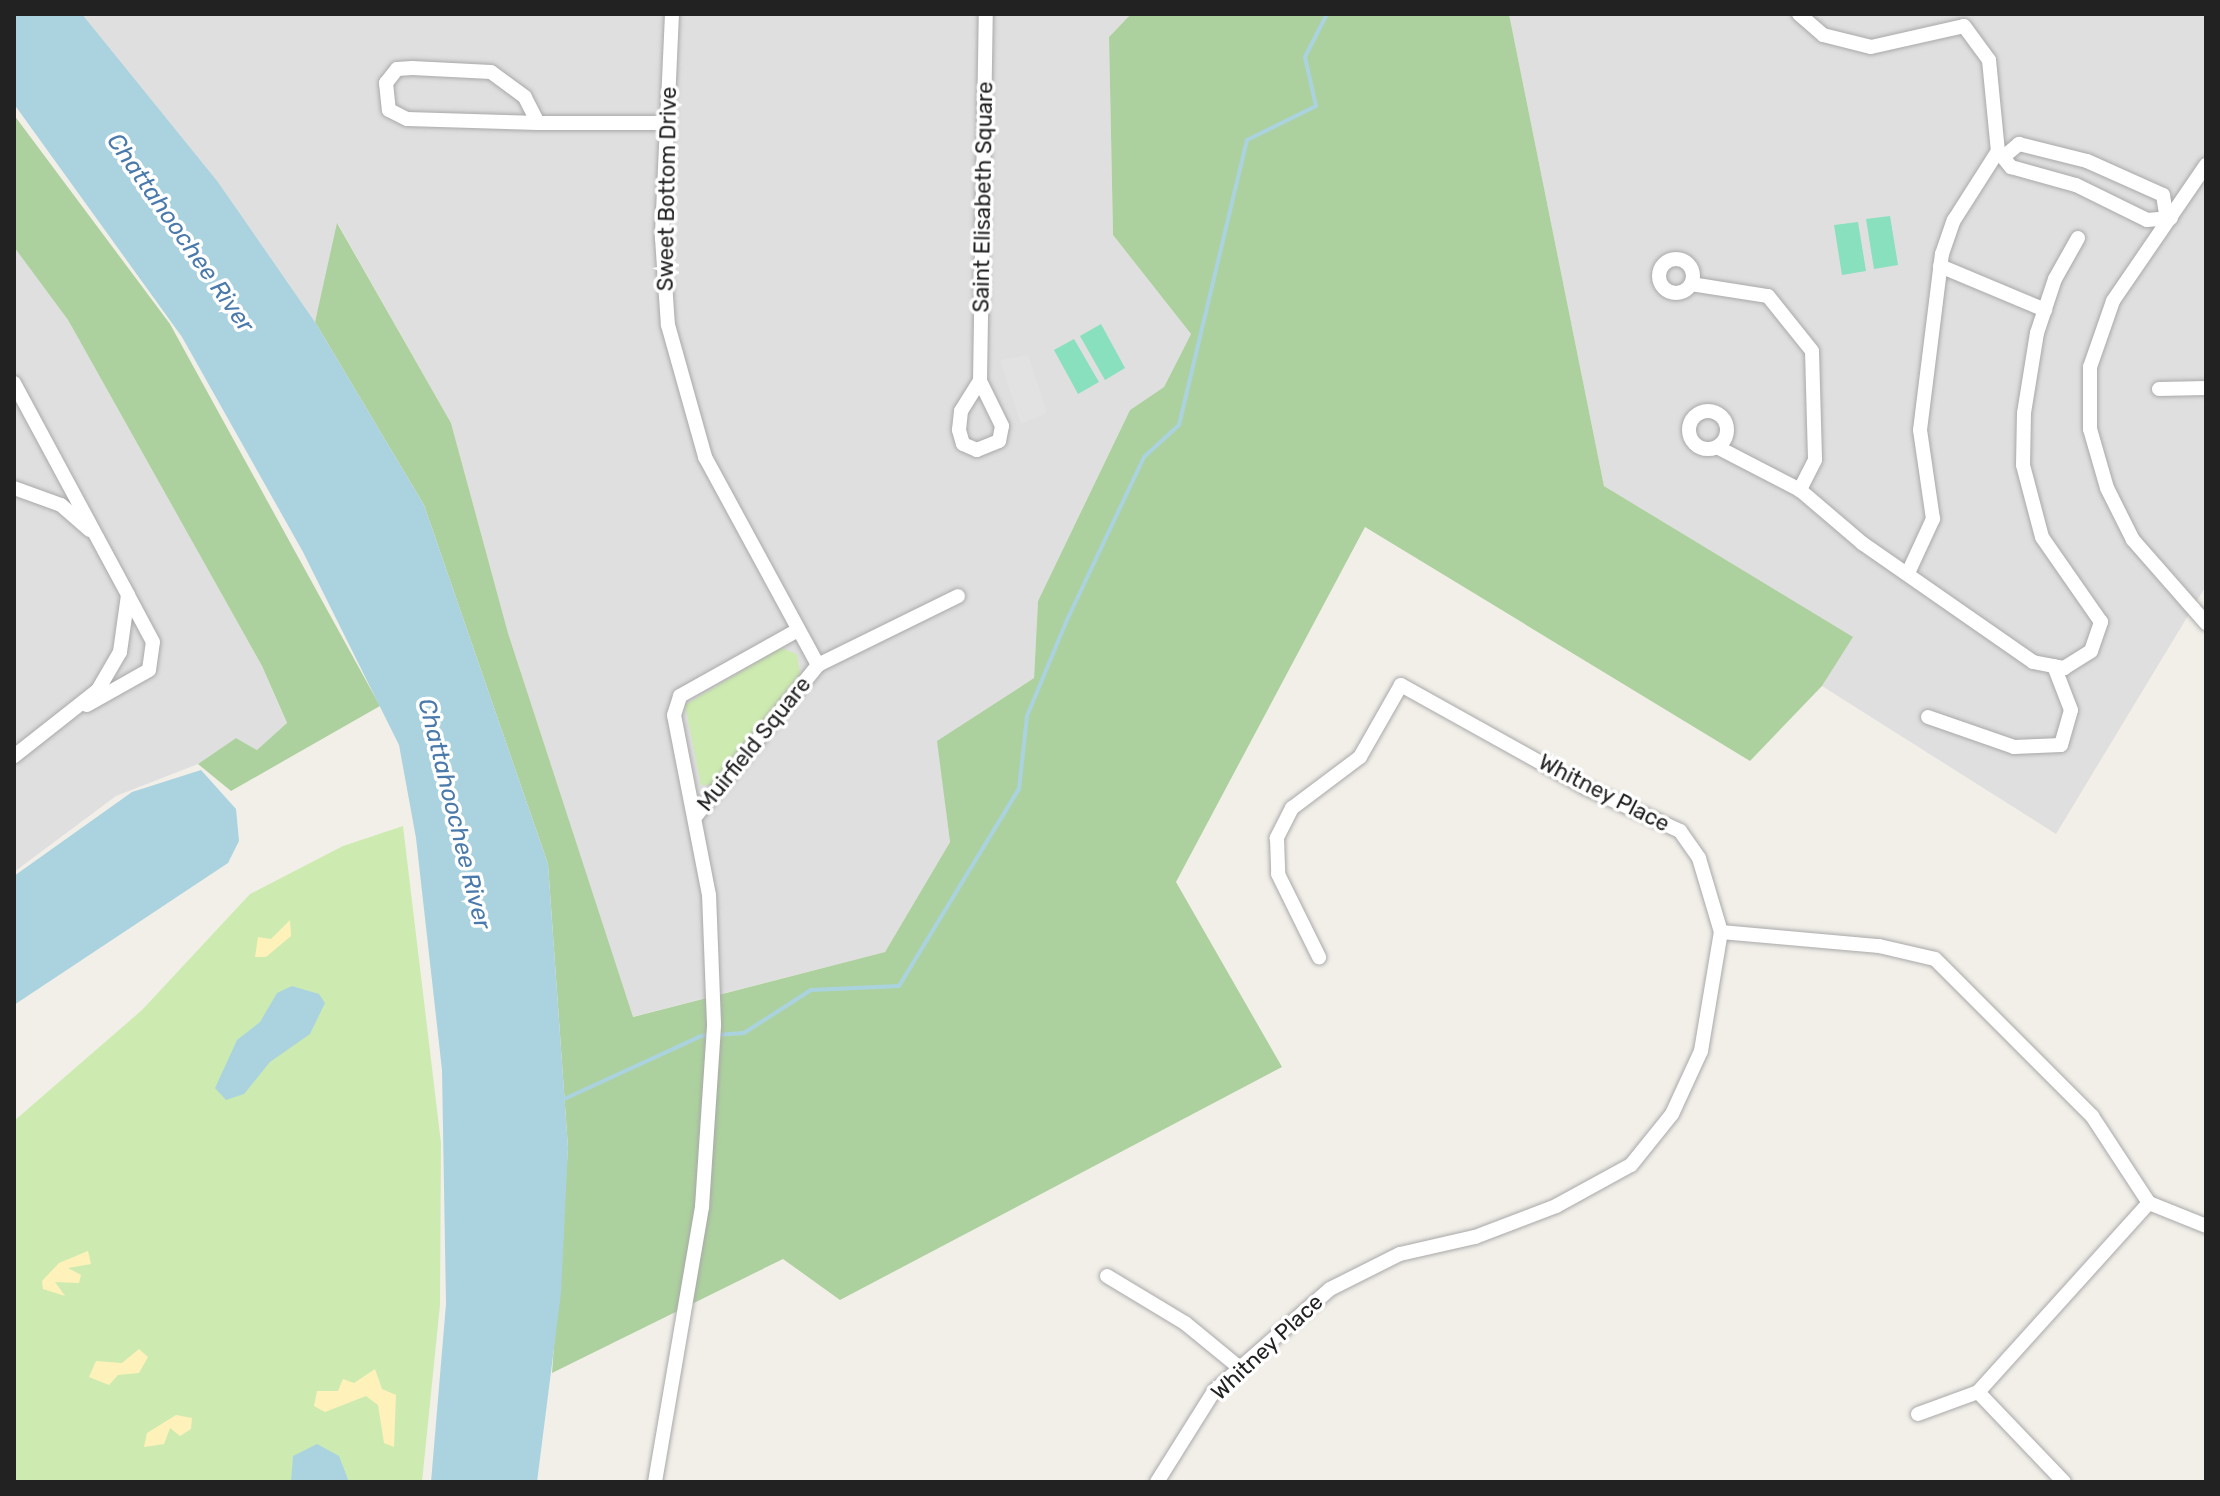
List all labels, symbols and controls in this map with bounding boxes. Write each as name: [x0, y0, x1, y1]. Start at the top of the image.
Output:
street label: Saint Elisabeth Square: [968, 81, 998, 313]
street label: Sweet Bottom Drive: [652, 87, 682, 291]
water label: Chattahoochee River: [100, 128, 260, 338]
street label: Muirfield Square: [692, 671, 816, 817]
water label: Chattahoochee River: [411, 696, 497, 932]
street label: Whitney Place: [1534, 749, 1674, 837]
street label: Whitney Place: [1205, 1288, 1329, 1406]

